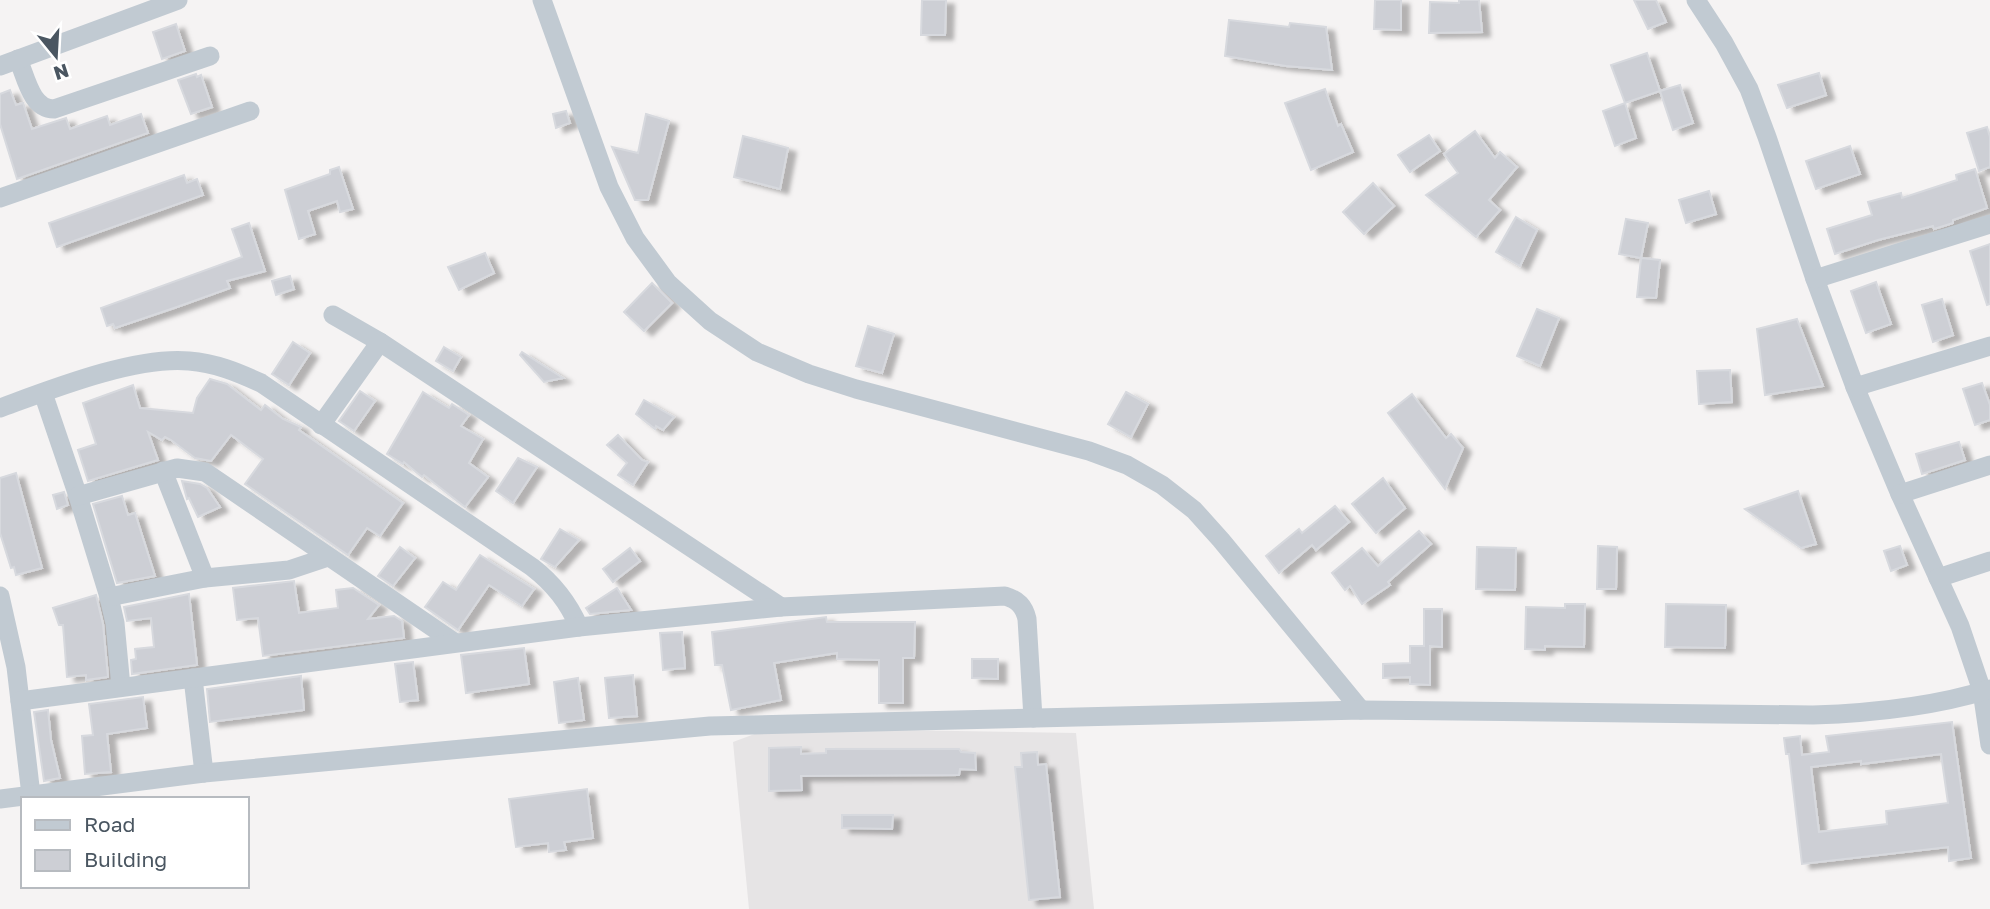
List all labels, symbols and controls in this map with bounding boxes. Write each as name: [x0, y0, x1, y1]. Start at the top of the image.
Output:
north arrow: [21, 21, 91, 91]
text: N: [51, 59, 72, 86]
legend: [21, 797, 248, 888]
text: Road: [84, 811, 135, 837]
text: Building: [84, 846, 167, 872]

